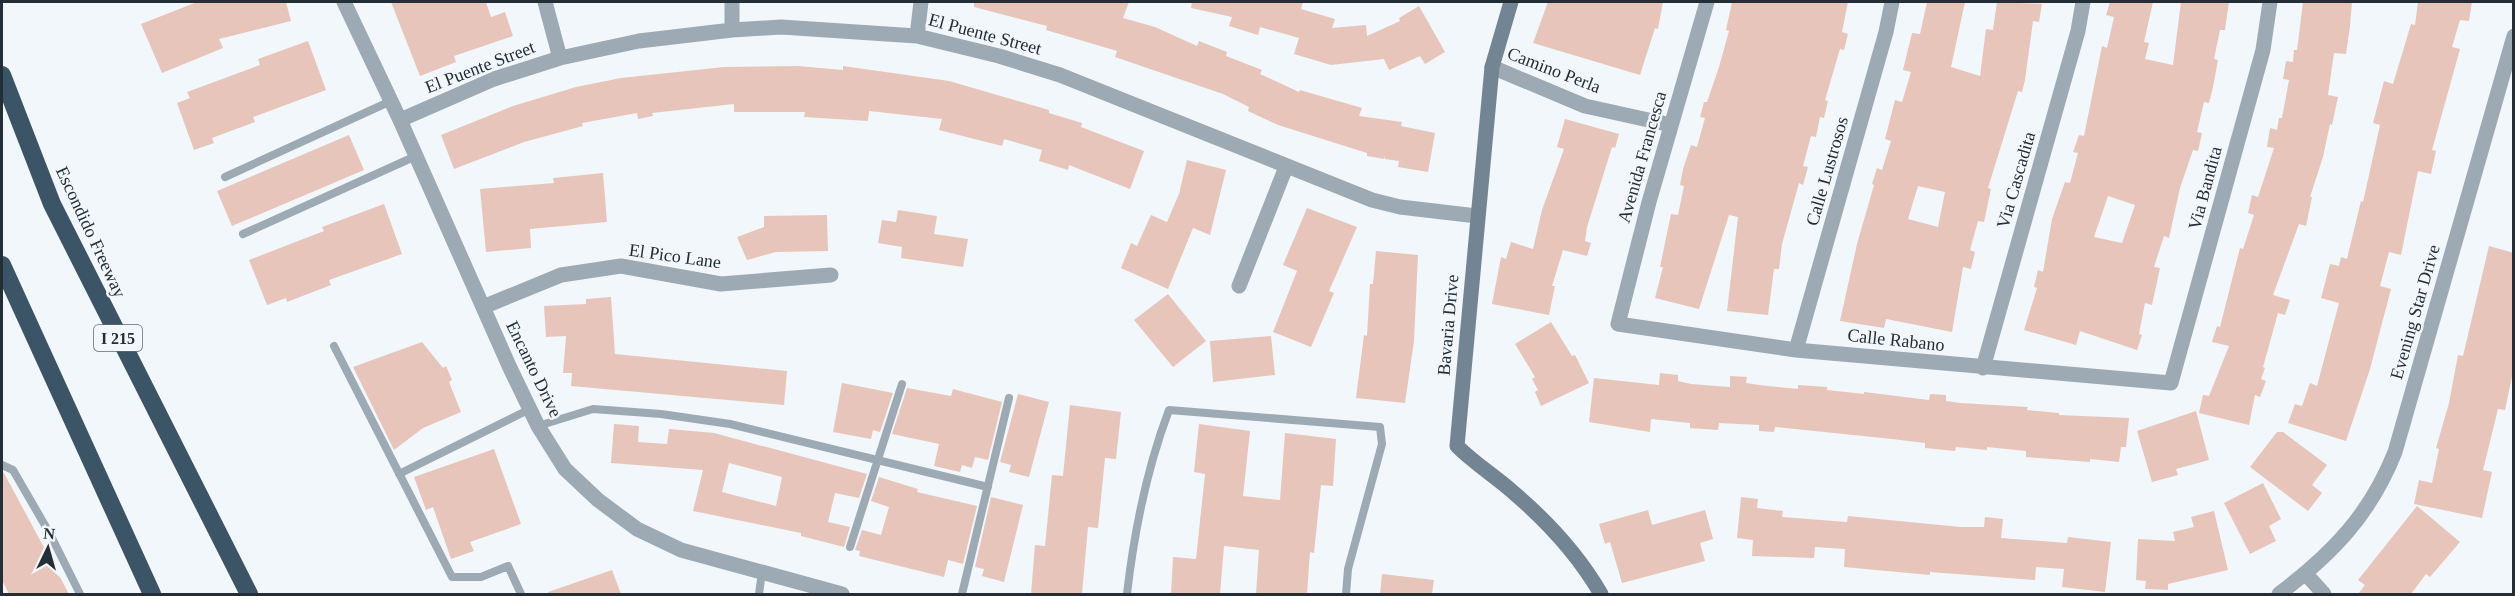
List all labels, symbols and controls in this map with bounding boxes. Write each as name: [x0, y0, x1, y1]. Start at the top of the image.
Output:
street label: El Puente Street: [926, 9, 1044, 59]
street label: El Puente Street: [422, 37, 538, 97]
street label: Camino Perla: [1504, 43, 1604, 97]
street label: Avenida Francesca: [1614, 89, 1670, 225]
street label: Calle Lustrosos: [1802, 114, 1852, 228]
street label: Via Cascadita: [1993, 129, 2039, 231]
street label: Via Bandita: [2184, 144, 2226, 232]
street label: Escondido Freeway: [52, 163, 130, 301]
street label: El Pico Lane: [628, 240, 722, 272]
street label: Evening Star Drive: [2386, 242, 2444, 382]
street label: Bavaria Drive: [1434, 274, 1462, 376]
street label: Encanto Drive: [502, 318, 566, 420]
road number: I 215: [94, 325, 142, 351]
street label: Calle Rabano: [1846, 325, 1946, 355]
north arrow: [18, 518, 78, 578]
text: N: [43, 525, 56, 543]

